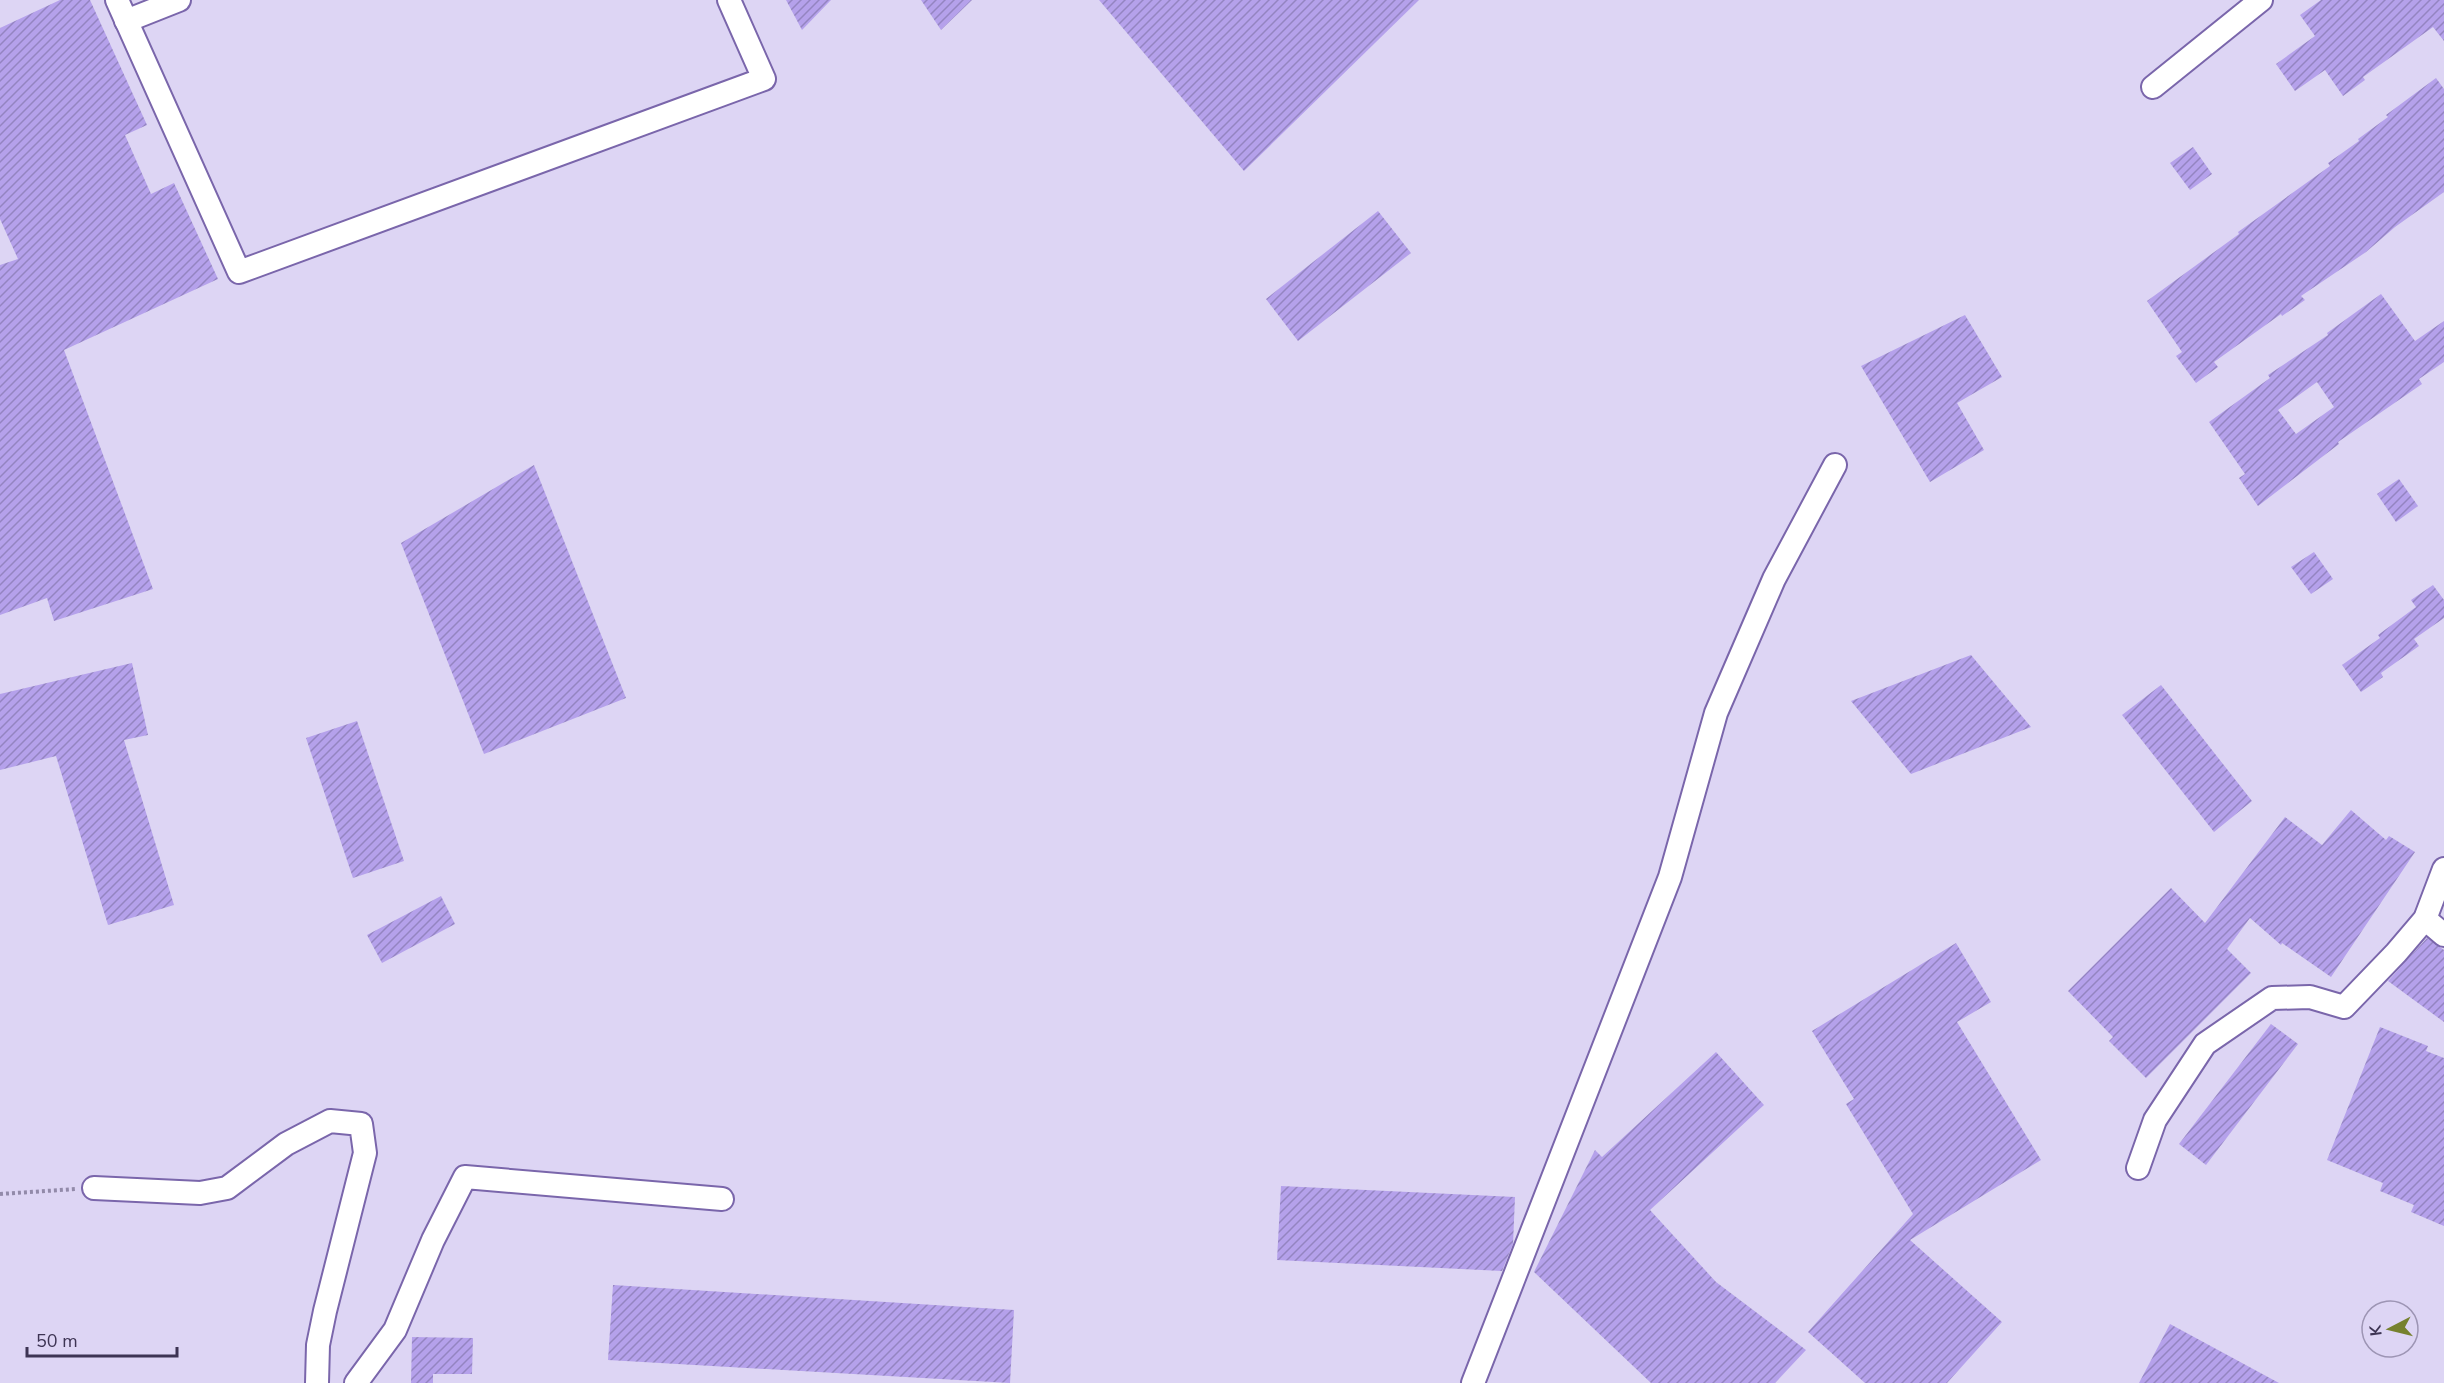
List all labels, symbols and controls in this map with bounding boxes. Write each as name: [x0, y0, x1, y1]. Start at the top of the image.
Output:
north arrow: [2360, 1299, 2420, 1359]
scale bar: [27, 1320, 177, 1358]
text: K: [2364, 1323, 2388, 1337]
text: 50 m: [36, 1329, 78, 1353]

